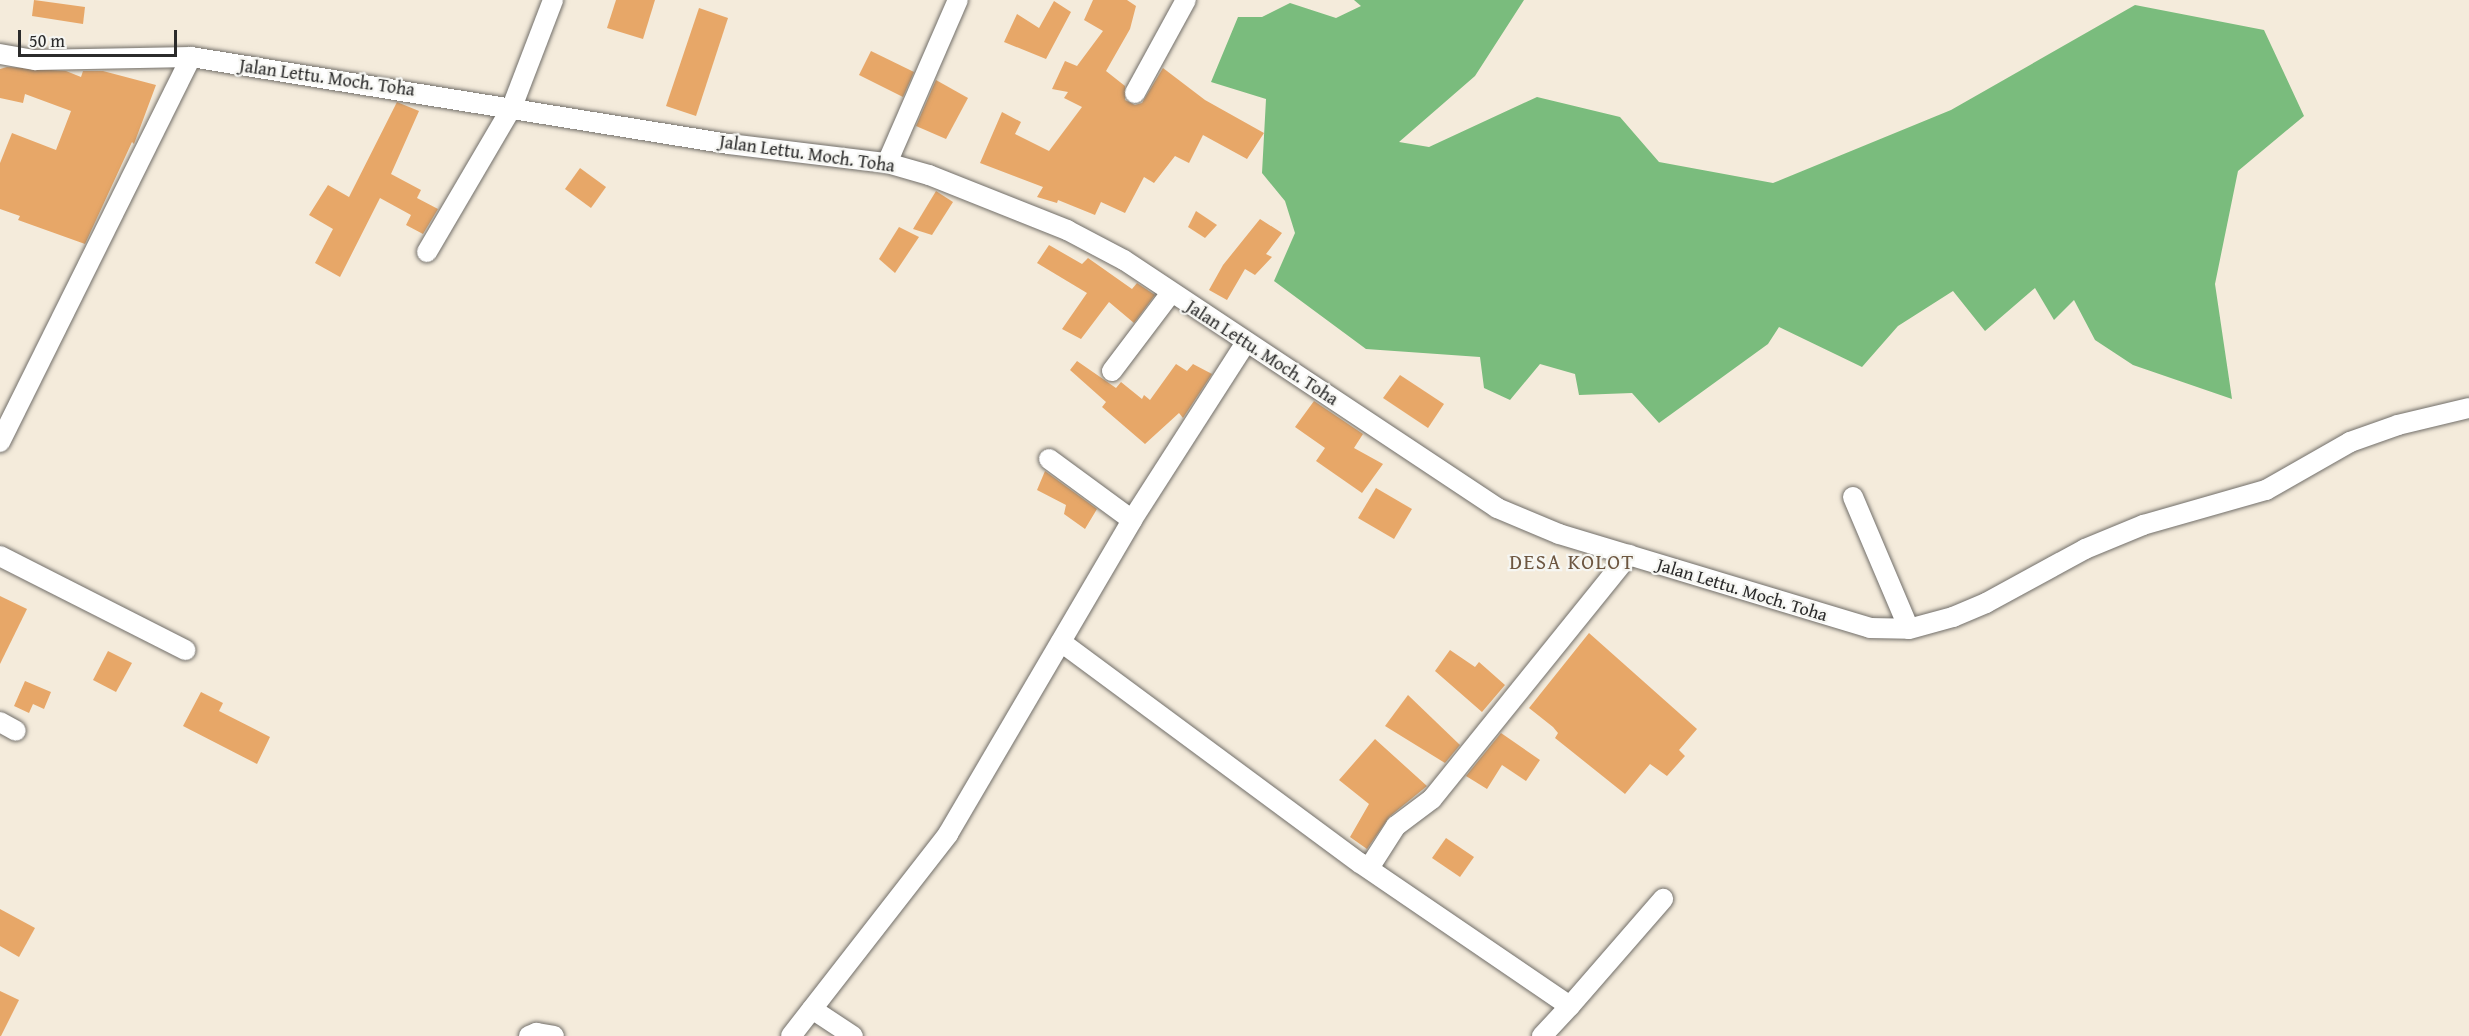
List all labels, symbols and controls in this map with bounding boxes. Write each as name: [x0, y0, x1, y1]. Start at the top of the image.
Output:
scale bar: [21, 18, 180, 56]
text: 50 m: [29, 27, 65, 54]
street label: Jalan Lettu. Moch. Toha: [238, 55, 416, 101]
street label: Jalan Lettu. Moch. Toha: [718, 131, 896, 177]
street label: Jalan Lettu. Moch. Toha: [1182, 296, 1342, 410]
district label: DESA KOLOT: [1509, 549, 1635, 575]
street label: Jalan Lettu. Moch. Toha: [1654, 554, 1830, 626]

